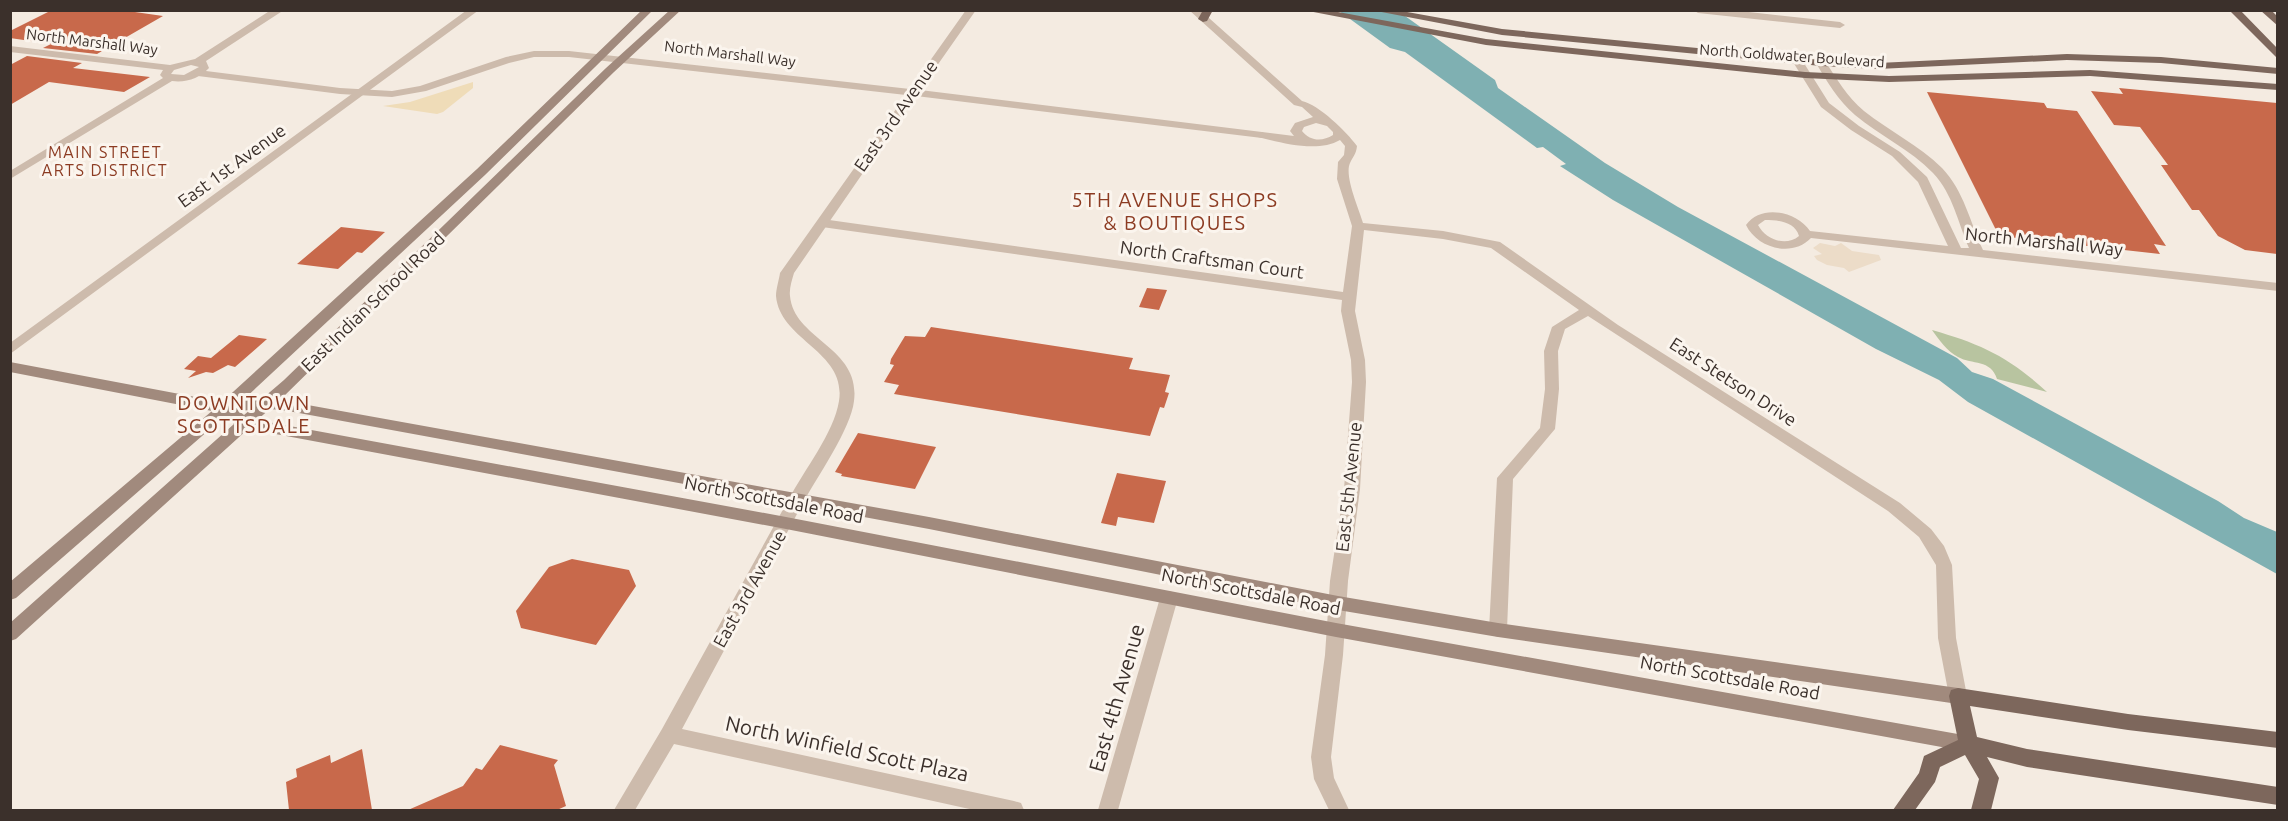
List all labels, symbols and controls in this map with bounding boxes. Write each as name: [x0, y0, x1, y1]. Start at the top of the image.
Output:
street label: North Marshall Way: [25, 25, 159, 58]
street label: North Marshall Way: [663, 37, 797, 70]
street label: North Goldwater Boulevard: [1699, 41, 1885, 70]
street label: East 3rd Avenue: [850, 56, 941, 175]
street label: East 1st Avenue: [174, 119, 289, 211]
district label: MAIN STREET ARTS DISTRICT: [42, 143, 168, 179]
district label: 5TH AVENUE SHOPS & BOUTIQUES: [1072, 188, 1278, 234]
street label: North Marshall Way: [1964, 223, 2124, 259]
street label: East Indian School Road: [297, 228, 448, 375]
street label: North Craftsman Court: [1119, 236, 1305, 282]
street label: East Stetson Drive: [1666, 333, 1801, 430]
district label: DOWNTOWN SCOTTSDALE: [177, 391, 311, 437]
street label: East 5th Avenue: [1331, 421, 1365, 553]
street label: North Scottsdale Road: [683, 472, 865, 526]
street label: East 3rd Avenue: [709, 527, 790, 650]
street label: North Scottsdale Road: [1160, 564, 1342, 618]
street label: East 4th Avenue: [1084, 621, 1149, 774]
street label: North Scottsdale Road: [1639, 651, 1822, 703]
street label: North Winfield Scott Plaza: [723, 710, 971, 786]

